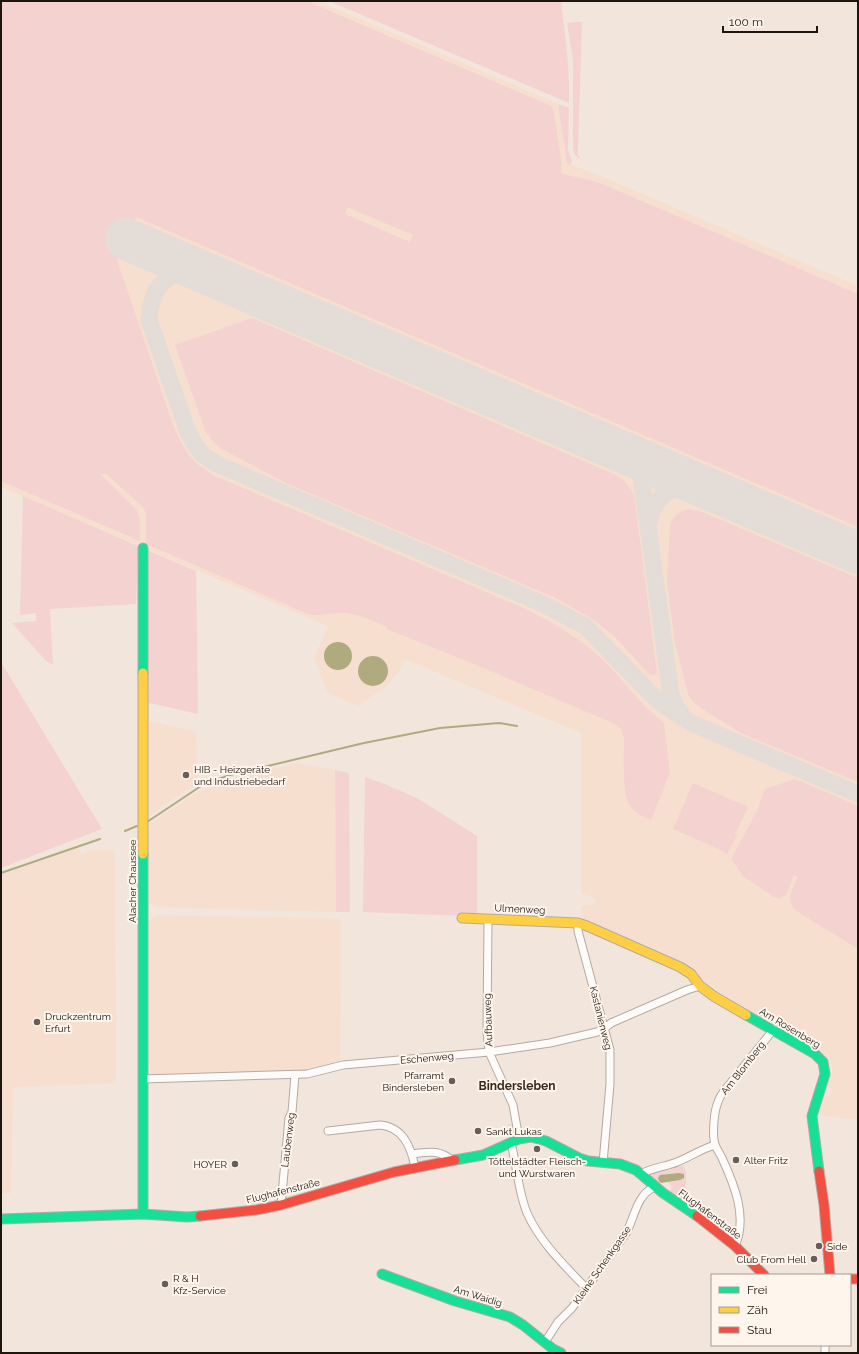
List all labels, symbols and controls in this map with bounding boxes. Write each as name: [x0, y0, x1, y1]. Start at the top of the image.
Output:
scale bar: [723, 8, 817, 34]
text: 100 m: [729, 15, 763, 29]
place label: HIB - Heizgeräte und Industriebedarf: [194, 764, 286, 787]
marker: HIB - Heizgeräte und Industriebedarf: [181, 770, 191, 780]
street label: Alacher Chaussee: [127, 839, 138, 923]
street label: Ulmenweg: [494, 902, 546, 916]
street label: Kastanienweg: [588, 985, 614, 1051]
street label: Aufbauweg: [482, 993, 494, 1047]
street label: Am Rosenberg: [758, 1006, 822, 1050]
place label: Druckzentrum Erfurt: [45, 1011, 111, 1034]
marker: Druckzentrum Erfurt: [32, 1017, 42, 1027]
street label: Am Blomberg: [719, 1039, 767, 1097]
street label: Eschenweg: [400, 1050, 454, 1066]
place label: Pfarramt Bindersleben: [382, 1070, 445, 1093]
marker: Pfarramt Bindersleben: [447, 1076, 457, 1086]
district label: Bindersleben: [478, 1079, 556, 1093]
street label: Laubenweg: [279, 1112, 297, 1168]
marker: Sankt Lukas: [473, 1126, 483, 1136]
place label: Sankt Lukas: [486, 1126, 542, 1137]
marker: Töttelstädter Fleisch- und Wurstwaren: [532, 1144, 542, 1154]
marker: Alter Fritz: [731, 1155, 741, 1165]
place label: Alter Fritz: [744, 1155, 788, 1166]
place label: Töttelstädter Fleisch- und Wurstwaren: [488, 1156, 586, 1179]
place label: HOYER: [193, 1159, 227, 1170]
marker: HOYER: [230, 1159, 240, 1169]
street label: Flughafenstraße: [245, 1177, 321, 1205]
street label: Flughafenstraße: [677, 1187, 743, 1241]
street label: Kleine Schenkgasse: [571, 1224, 633, 1306]
marker: Side: [814, 1241, 824, 1251]
place label: Side: [827, 1241, 847, 1252]
place label: Club From Hell: [737, 1254, 806, 1265]
marker: Club From Hell: [809, 1254, 819, 1264]
place label: R & H Kfz-Service: [173, 1273, 226, 1296]
legend: [711, 1274, 851, 1346]
marker: R & H Kfz-Service: [160, 1279, 170, 1289]
street label: Am Waidig: [452, 1283, 504, 1309]
text: Frei: [747, 1283, 767, 1297]
text: Zäh: [747, 1303, 768, 1317]
text: Stau: [747, 1323, 772, 1337]

